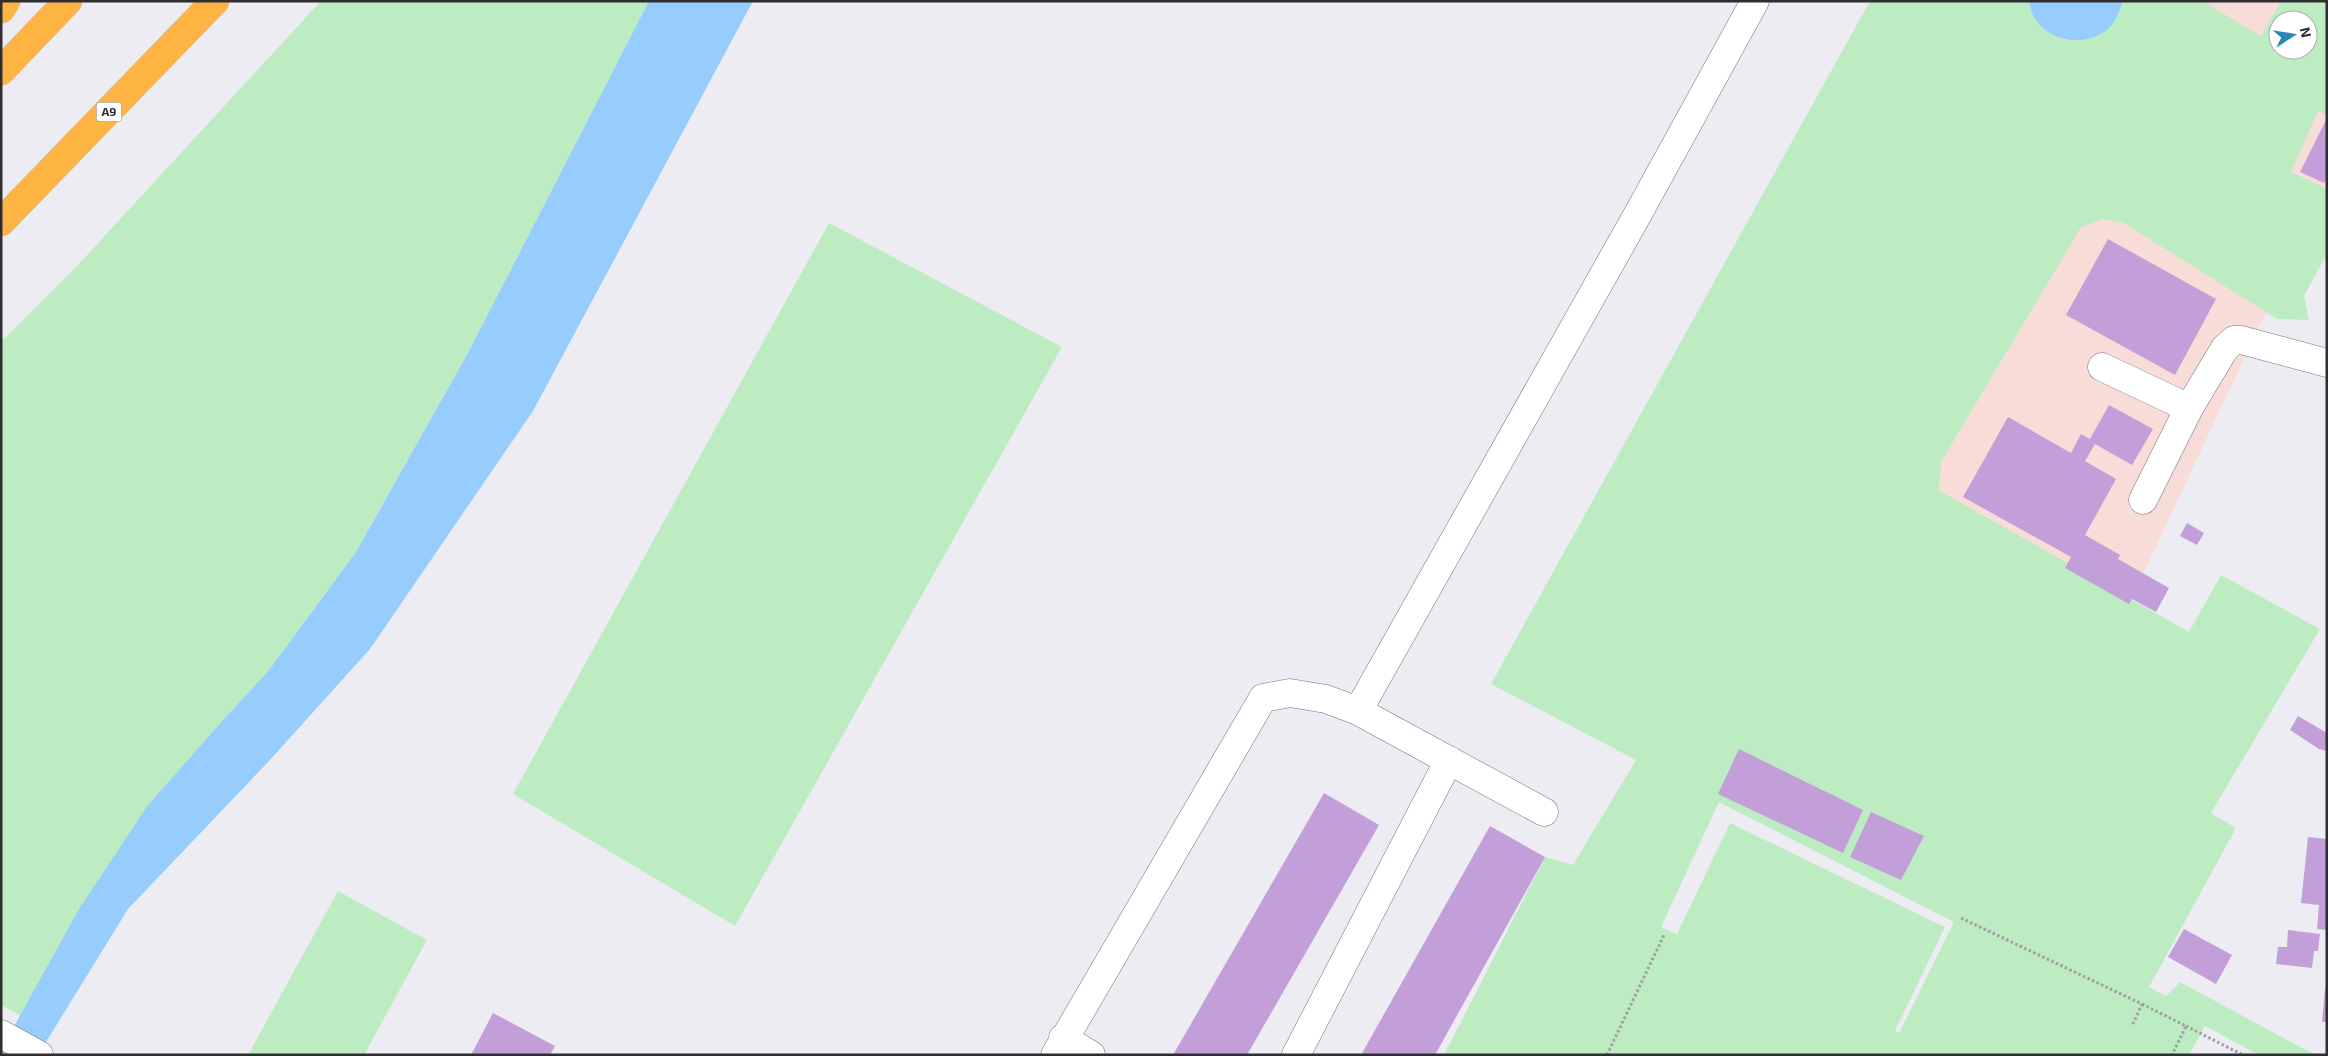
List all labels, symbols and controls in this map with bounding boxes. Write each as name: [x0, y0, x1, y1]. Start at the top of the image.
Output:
north arrow: [2268, 10, 2318, 60]
text: N: [2297, 25, 2316, 39]
road number: A9: [96, 102, 122, 121]

